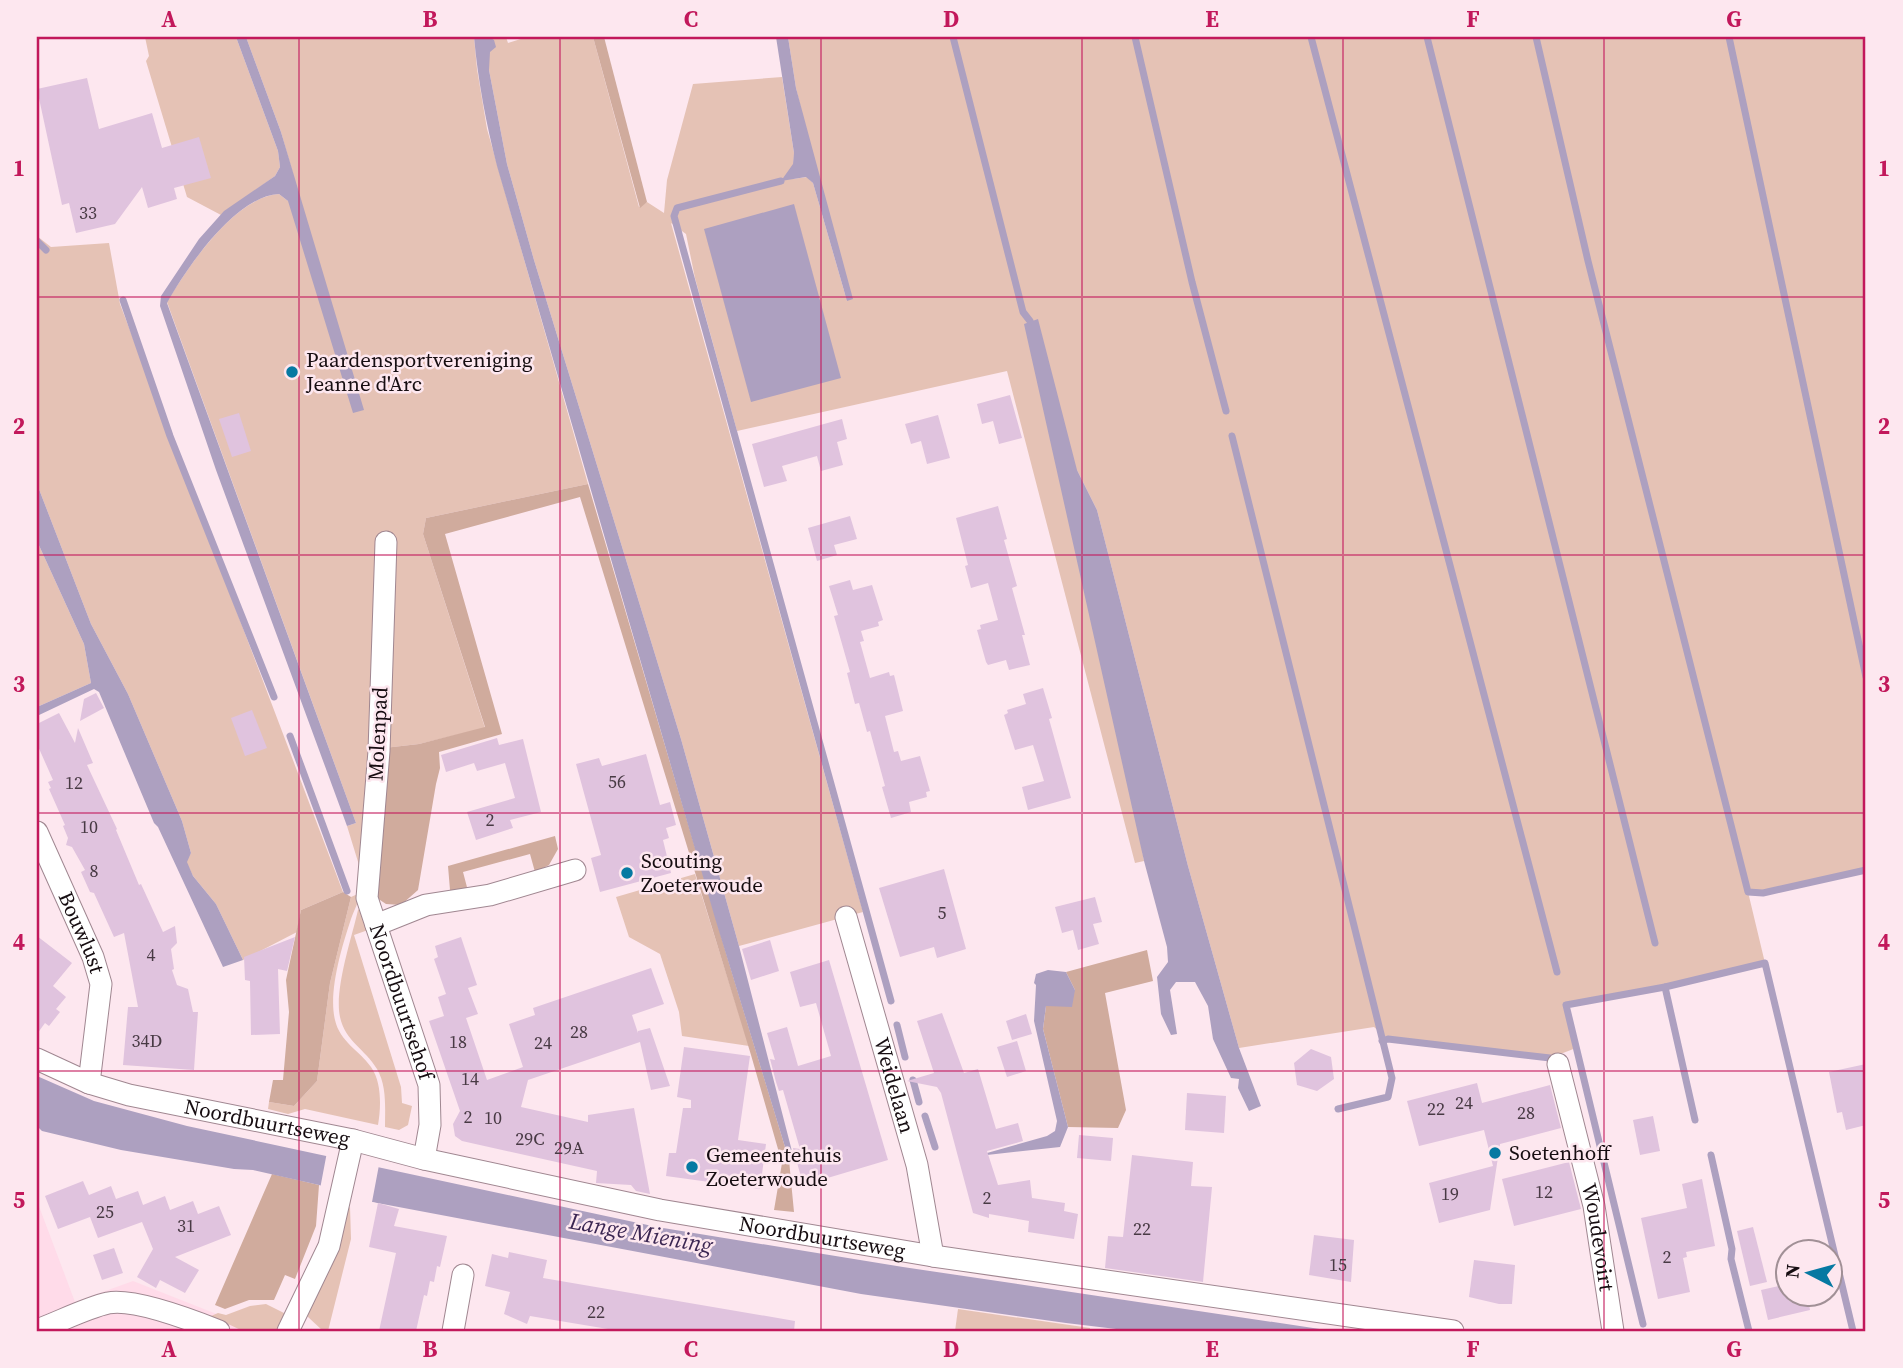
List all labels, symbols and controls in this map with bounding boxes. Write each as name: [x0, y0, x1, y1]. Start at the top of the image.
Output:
text: A: [161, 3, 177, 35]
text: B: [423, 3, 438, 35]
text: C: [684, 3, 698, 35]
text: D: [943, 3, 959, 35]
text: E: [1205, 3, 1219, 35]
text: F: [1466, 3, 1480, 35]
text: G: [1726, 3, 1742, 35]
text: 1: [13, 152, 25, 184]
text: 1: [1878, 152, 1890, 184]
house number: 33: [79, 200, 97, 225]
place label: Paardensportvereniging Jeanne d'Arc: [305, 345, 533, 398]
marker: Paardensportvereniging Jeanne d'Arc: [284, 364, 300, 380]
text: 2: [13, 410, 25, 442]
text: 2: [1878, 410, 1890, 442]
text: 3: [13, 668, 25, 700]
text: 3: [1878, 668, 1890, 700]
street label: Molenpad: [361, 686, 394, 782]
house number: 56: [608, 769, 626, 794]
house number: 12: [65, 770, 83, 795]
house number: 2: [486, 807, 495, 832]
house number: 10: [80, 814, 98, 839]
place label: Scouting Zoeterwoude: [641, 846, 763, 899]
house number: 8: [90, 858, 99, 883]
marker: Scouting Zoeterwoude: [619, 865, 635, 881]
street label: Bouwlust: [52, 887, 112, 977]
house number: 5: [938, 900, 947, 925]
street label: Noordbuurtsehof: [363, 920, 442, 1085]
text: 4: [13, 926, 25, 958]
text: 4: [1878, 926, 1890, 958]
house number: 4: [147, 942, 156, 967]
house number: 28: [570, 1019, 588, 1044]
house number: 34D: [132, 1028, 162, 1053]
house number: 18: [449, 1029, 467, 1054]
house number: 24: [534, 1030, 552, 1055]
street label: Weidelaan: [867, 1034, 922, 1137]
house number: 14: [461, 1066, 479, 1091]
house number: 24: [1455, 1090, 1473, 1115]
street label: Noordbuurtseweg: [182, 1091, 353, 1153]
house number: 22: [1427, 1096, 1445, 1121]
house number: 28: [1517, 1100, 1535, 1125]
house number: 2: [464, 1104, 473, 1129]
house number: 10: [484, 1105, 502, 1130]
house number: 29C: [515, 1126, 545, 1151]
house number: 29A: [554, 1135, 584, 1160]
place label: Soetenhoff: [1509, 1138, 1612, 1167]
place label: Gemeentehuis Zoeterwoude: [706, 1140, 841, 1193]
marker: Soetenhoff: [1487, 1145, 1503, 1161]
marker: Gemeentehuis Zoeterwoude: [684, 1159, 700, 1175]
house number: 12: [1535, 1179, 1553, 1204]
street label: Woudevoirt: [1575, 1180, 1622, 1293]
house number: 19: [1441, 1181, 1459, 1206]
text: 5: [13, 1184, 25, 1216]
text: 5: [1878, 1184, 1890, 1216]
house number: 2: [983, 1185, 992, 1210]
house number: 25: [96, 1199, 114, 1224]
water label: Lange Miening: [566, 1204, 716, 1262]
street label: Noordbuurtseweg: [737, 1209, 908, 1265]
house number: 31: [177, 1213, 195, 1238]
house number: 22: [1133, 1216, 1151, 1241]
north arrow: [1773, 1238, 1843, 1308]
house number: 2: [1663, 1244, 1672, 1269]
house number: 15: [1329, 1252, 1347, 1277]
text: N: [1778, 1263, 1806, 1279]
house number: 22: [587, 1299, 605, 1324]
text: A: [161, 1333, 177, 1365]
text: B: [423, 1333, 438, 1365]
text: C: [684, 1333, 698, 1365]
text: D: [943, 1333, 959, 1365]
text: E: [1205, 1333, 1219, 1365]
text: F: [1466, 1333, 1480, 1365]
text: G: [1726, 1333, 1742, 1365]

